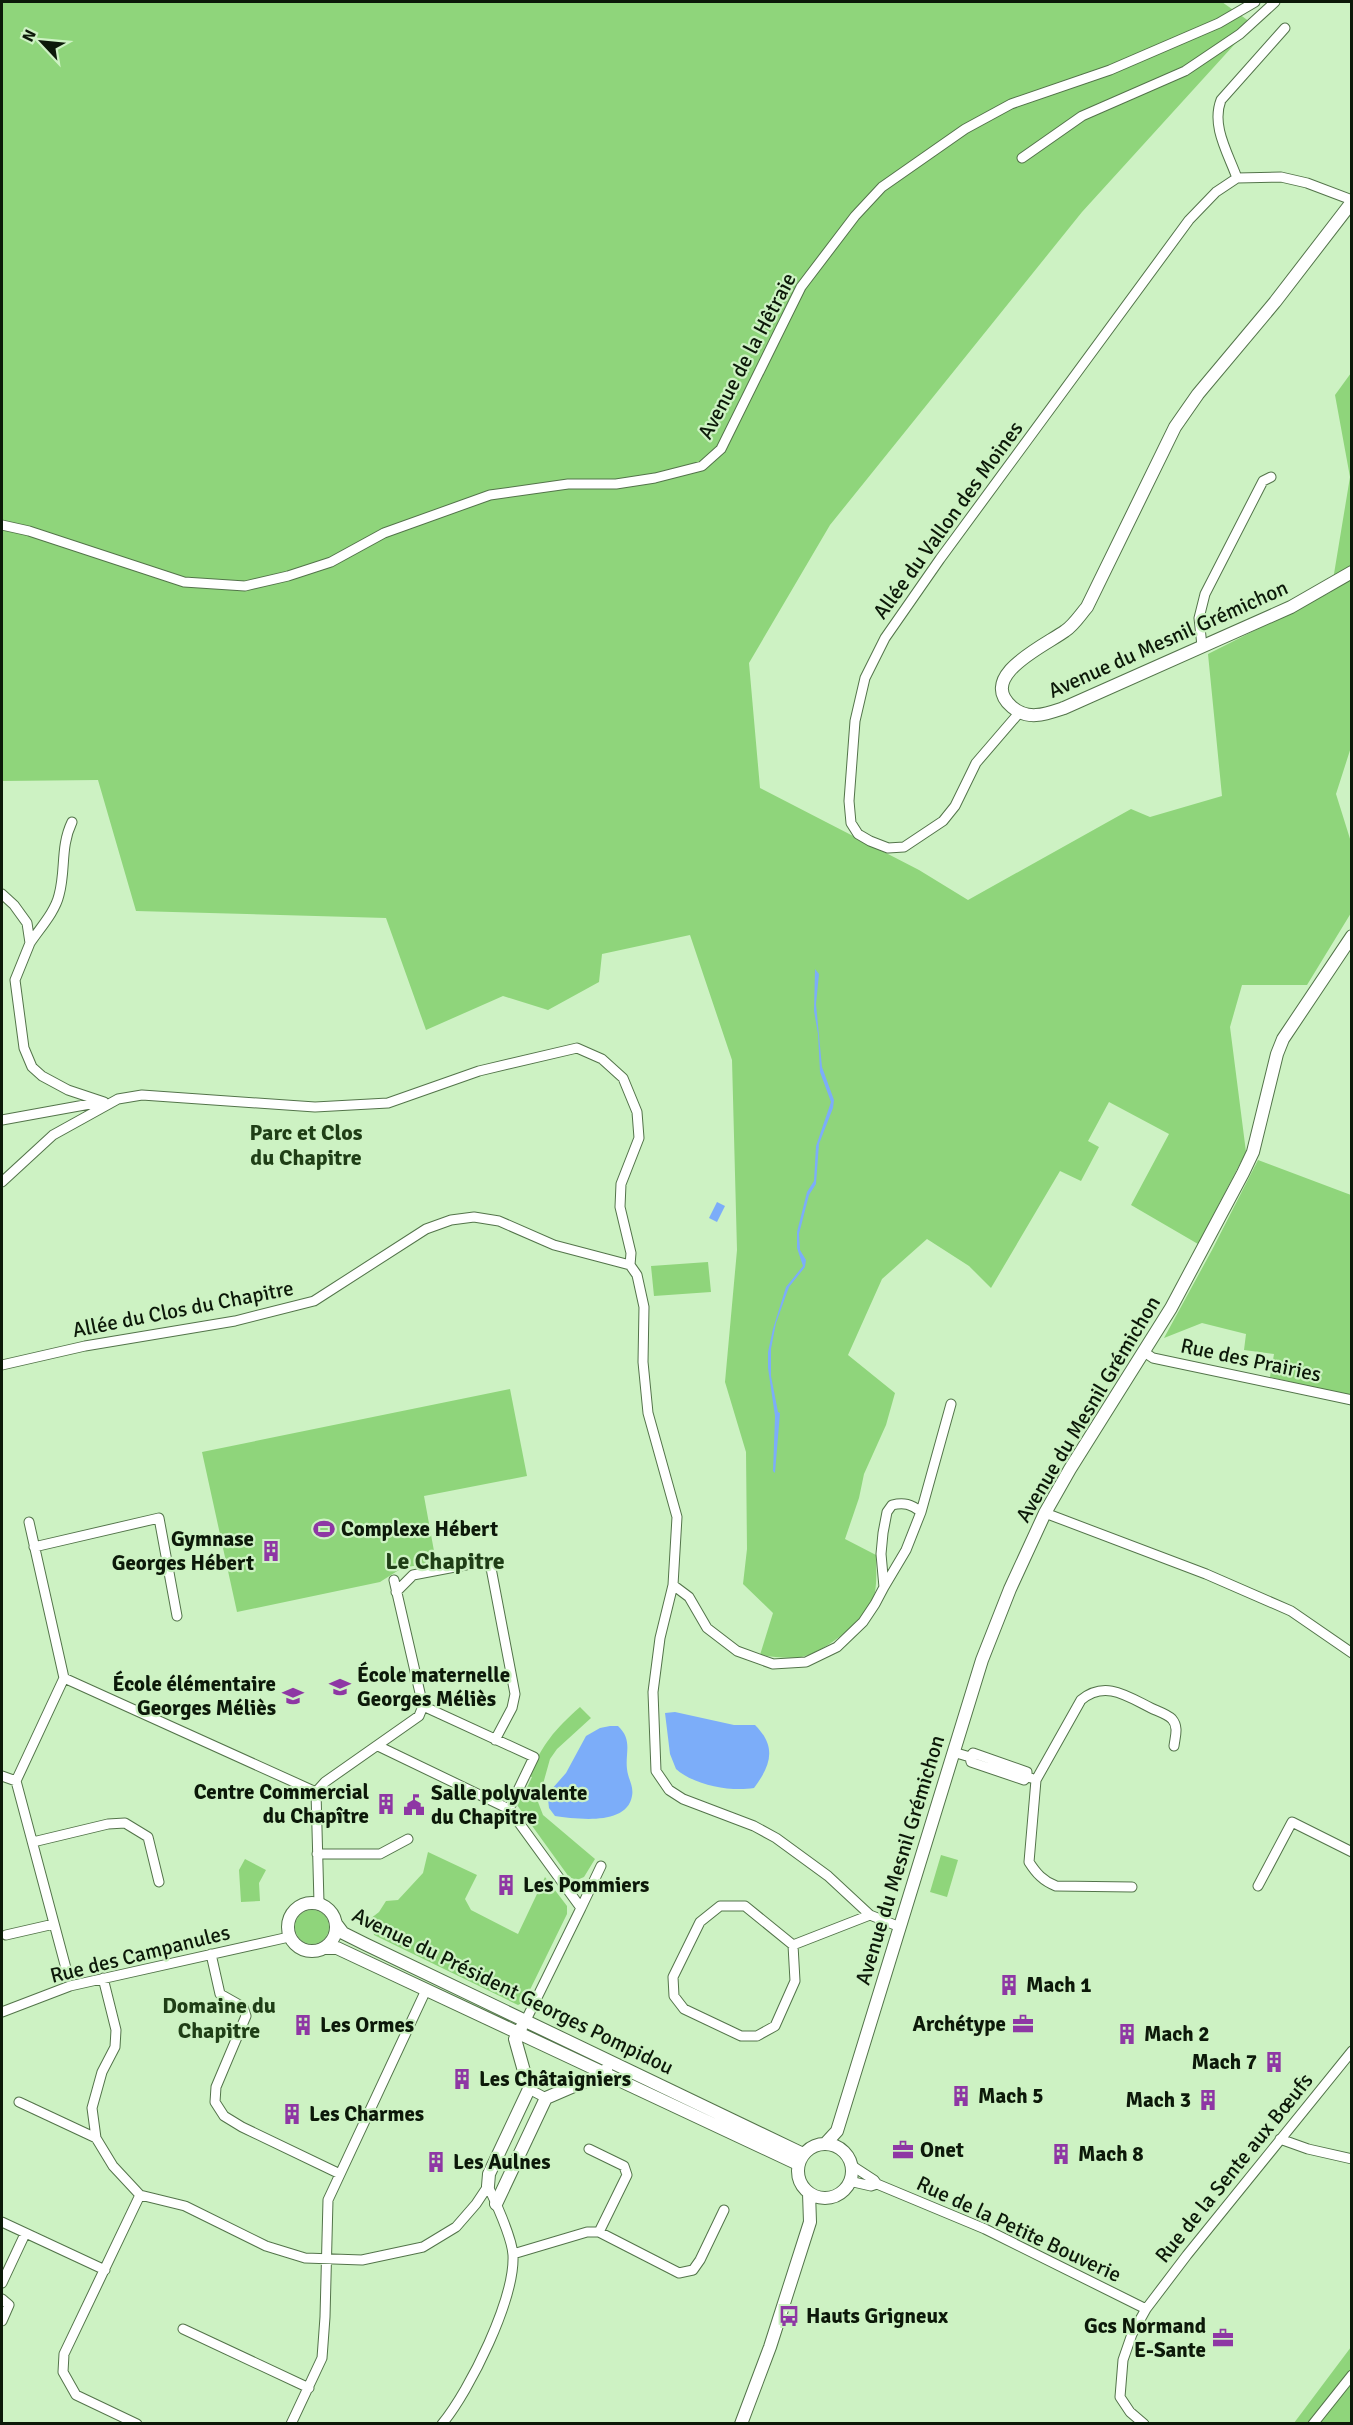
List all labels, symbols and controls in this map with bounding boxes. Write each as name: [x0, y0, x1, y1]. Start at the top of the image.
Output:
north arrow: [12, 12, 72, 72]
text: N: [18, 26, 41, 45]
street label: Avenue de la Hêtraie: [692, 268, 802, 444]
street label: Allée du Vallon des Moines: [867, 416, 1029, 624]
street label: Avenue du Mesnil Grémichon: [1044, 574, 1292, 704]
district label: Parc et Clos du Chapitre: [250, 1119, 363, 1171]
street label: Allée du Clos du Chapitre: [70, 1275, 296, 1343]
street label: Avenue du Mesnil Grémichon: [1010, 1291, 1166, 1527]
street label: Rue des Prairies: [1178, 1332, 1324, 1388]
place label: Complexe Hébert: [341, 1516, 498, 1542]
sports icon: Complexe Hébert: [312, 1517, 336, 1541]
place label: Gymnase Georges Hébert: [112, 1526, 254, 1576]
building icon: Gymnase Georges Hébert: [259, 1539, 283, 1563]
district label: Le Chapitre: [385, 1546, 505, 1576]
place label: École maternelle Georges Méliès: [357, 1661, 510, 1712]
place label: École élémentaire Georges Méliès: [112, 1670, 276, 1721]
school or university icon: École maternelle Georges Méliès: [328, 1675, 352, 1699]
school or university icon: École élémentaire Georges Méliès: [281, 1684, 305, 1708]
street label: Avenue du Mesnil Grémichon: [850, 1732, 950, 1988]
place label: Centre Commercial du Chapître: [194, 1779, 369, 1829]
place label: Salle polyvalente du Chapitre: [431, 1780, 587, 1830]
building icon: Centre Commercial du Chapître: [374, 1792, 398, 1816]
public building icon: Salle polyvalente du Chapitre: [402, 1793, 426, 1817]
place label: Les Pommiers: [523, 1872, 649, 1898]
building icon: Les Pommiers: [494, 1873, 518, 1897]
street label: Avenue du Président Georges Pompidou: [348, 1902, 678, 2080]
street label: Rue des Campanules: [47, 1919, 233, 1989]
place label: Mach 1: [1026, 1972, 1092, 1998]
building icon: Mach 1: [997, 1973, 1021, 1997]
district label: Domaine du Chapitre: [162, 1992, 276, 2044]
place label: Archétype: [913, 2011, 1006, 2037]
place label: Les Ormes: [320, 2012, 414, 2038]
office icon: Archétype: [1011, 2012, 1035, 2036]
building icon: Les Ormes: [291, 2013, 315, 2037]
place label: Mach 2: [1144, 2021, 1210, 2047]
building icon: Mach 2: [1115, 2022, 1139, 2046]
place label: Mach 7: [1192, 2049, 1257, 2075]
building icon: Mach 7: [1262, 2050, 1286, 2074]
place label: Les Châtaigniers: [479, 2066, 631, 2092]
building icon: Les Châtaigniers: [450, 2067, 474, 2091]
street label: Rue de la Sente aux Bœufs: [1149, 2068, 1319, 2268]
place label: Mach 5: [978, 2083, 1044, 2109]
building icon: Mach 5: [949, 2084, 973, 2108]
place label: Mach 3: [1126, 2087, 1191, 2113]
building icon: Mach 3: [1196, 2088, 1220, 2112]
place label: Les Charmes: [309, 2101, 424, 2127]
building icon: Les Charmes: [280, 2102, 304, 2126]
place label: Onet: [920, 2137, 964, 2163]
office icon: Onet: [891, 2138, 915, 2162]
place label: Mach 8: [1078, 2141, 1144, 2167]
building icon: Mach 8: [1049, 2142, 1073, 2166]
place label: Les Aulnes: [453, 2149, 551, 2175]
building icon: Les Aulnes: [424, 2150, 448, 2174]
street label: Rue de la Petite Bouverie: [913, 2170, 1125, 2288]
place label: Hauts Grigneux: [806, 2303, 949, 2329]
bus stop icon: Hauts Grigneux: [777, 2304, 801, 2328]
place label: Gcs Normand E-Sante: [1084, 2313, 1206, 2363]
office icon: Gcs Normand E-Sante: [1211, 2326, 1235, 2350]

